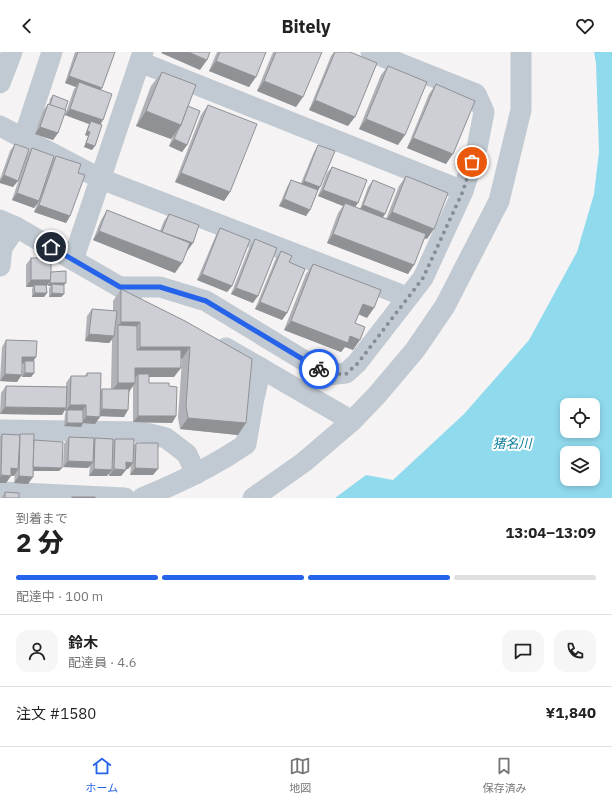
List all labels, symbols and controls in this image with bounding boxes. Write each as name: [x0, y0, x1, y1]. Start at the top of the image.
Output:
icon: back: [16, 15, 38, 37]
text: Bitely: [281, 15, 331, 38]
icon: heart: [574, 15, 596, 37]
pin: [455, 145, 489, 179]
icon: bag: [461, 151, 483, 173]
pin: [34, 230, 68, 264]
icon: home: [40, 236, 62, 258]
courier: [299, 349, 339, 389]
icon: bike: [308, 358, 330, 380]
map controls: [560, 398, 600, 486]
button: locate: [560, 398, 600, 438]
water label: 猪名川: [492, 435, 533, 452]
button: layers: [560, 446, 600, 486]
text: 到着まで: [16, 510, 68, 527]
text: 13:04–13:09: [505, 523, 596, 542]
text: 2 分: [16, 525, 64, 559]
text: 配達中 · 100 m: [16, 588, 103, 605]
button: person: [16, 630, 58, 672]
button: chat: [502, 630, 544, 672]
button: phone: [554, 630, 596, 672]
text: 鈴木: [68, 633, 98, 652]
text: 配達員 · 4.6: [68, 654, 137, 671]
text: ¥1,840: [546, 703, 596, 722]
text: 注文 #1580: [16, 704, 96, 723]
tab: ホーム: [86, 755, 118, 795]
tab: 地図: [289, 755, 311, 795]
tab: 保存済み: [482, 755, 526, 795]

